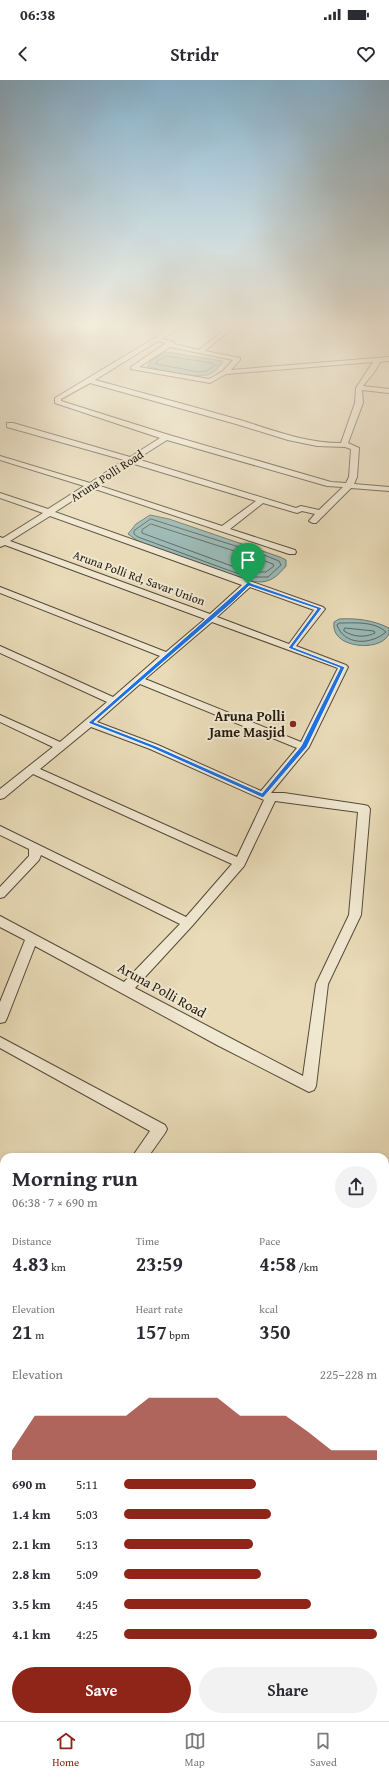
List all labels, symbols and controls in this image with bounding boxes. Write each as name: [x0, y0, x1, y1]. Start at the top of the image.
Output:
text: 06:38: [20, 4, 55, 25]
text: Stridr: [170, 41, 219, 68]
icon: back: [12, 43, 34, 65]
icon: heart: [355, 43, 377, 65]
street label: Aruna Polli Road: [67, 445, 147, 506]
pin: [231, 543, 265, 584]
street label: Aruna Polli Rd, Savar Union: [71, 546, 208, 609]
icon: arrive: [237, 549, 259, 571]
place label: Aruna Polli Jame Masjid: [207, 706, 286, 742]
marker: Aruna Polli Jame Masjid: [288, 719, 298, 729]
street label: Aruna Polli Road: [114, 957, 210, 1023]
text: Morning run: [12, 1162, 138, 1194]
button: share: [335, 1166, 377, 1208]
text: 06:38 · 7 × 690 m: [12, 1193, 98, 1212]
text: Distance: [12, 1233, 51, 1249]
text: Time: [136, 1233, 159, 1249]
text: Pace: [259, 1233, 280, 1249]
text: 4.83: [12, 1249, 49, 1278]
text: 23:59: [136, 1249, 183, 1278]
text: 4:58: [259, 1249, 296, 1278]
text: km: [49, 1259, 66, 1275]
text: /km: [296, 1259, 318, 1275]
text: Elevation: [12, 1301, 55, 1317]
text: Heart rate: [136, 1301, 183, 1317]
text: kcal: [259, 1301, 278, 1317]
text: 21: [12, 1317, 33, 1346]
text: 157: [136, 1317, 167, 1346]
text: 350: [259, 1317, 290, 1346]
text: m: [33, 1327, 44, 1343]
text: bpm: [167, 1327, 190, 1343]
text: Elevation: [12, 1365, 63, 1384]
text: 225–228 m: [320, 1365, 377, 1384]
text: 690 m: [12, 1475, 46, 1494]
text: 5:11: [76, 1475, 98, 1494]
text: 1.4 km: [12, 1505, 51, 1524]
text: 5:03: [76, 1505, 98, 1524]
text: 2.1 km: [12, 1535, 51, 1554]
text: 5:13: [76, 1535, 98, 1554]
text: 2.8 km: [12, 1565, 51, 1584]
text: 5:09: [76, 1565, 98, 1584]
text: 3.5 km: [12, 1595, 51, 1614]
text: 4:45: [76, 1595, 98, 1614]
text: 4.1 km: [12, 1625, 51, 1644]
text: 4:25: [76, 1625, 98, 1644]
button: Save: [12, 1667, 191, 1713]
button: Share: [199, 1667, 377, 1713]
tab: Home: [52, 1730, 79, 1770]
tab: Map: [184, 1730, 206, 1770]
tab: Saved: [310, 1730, 337, 1770]

